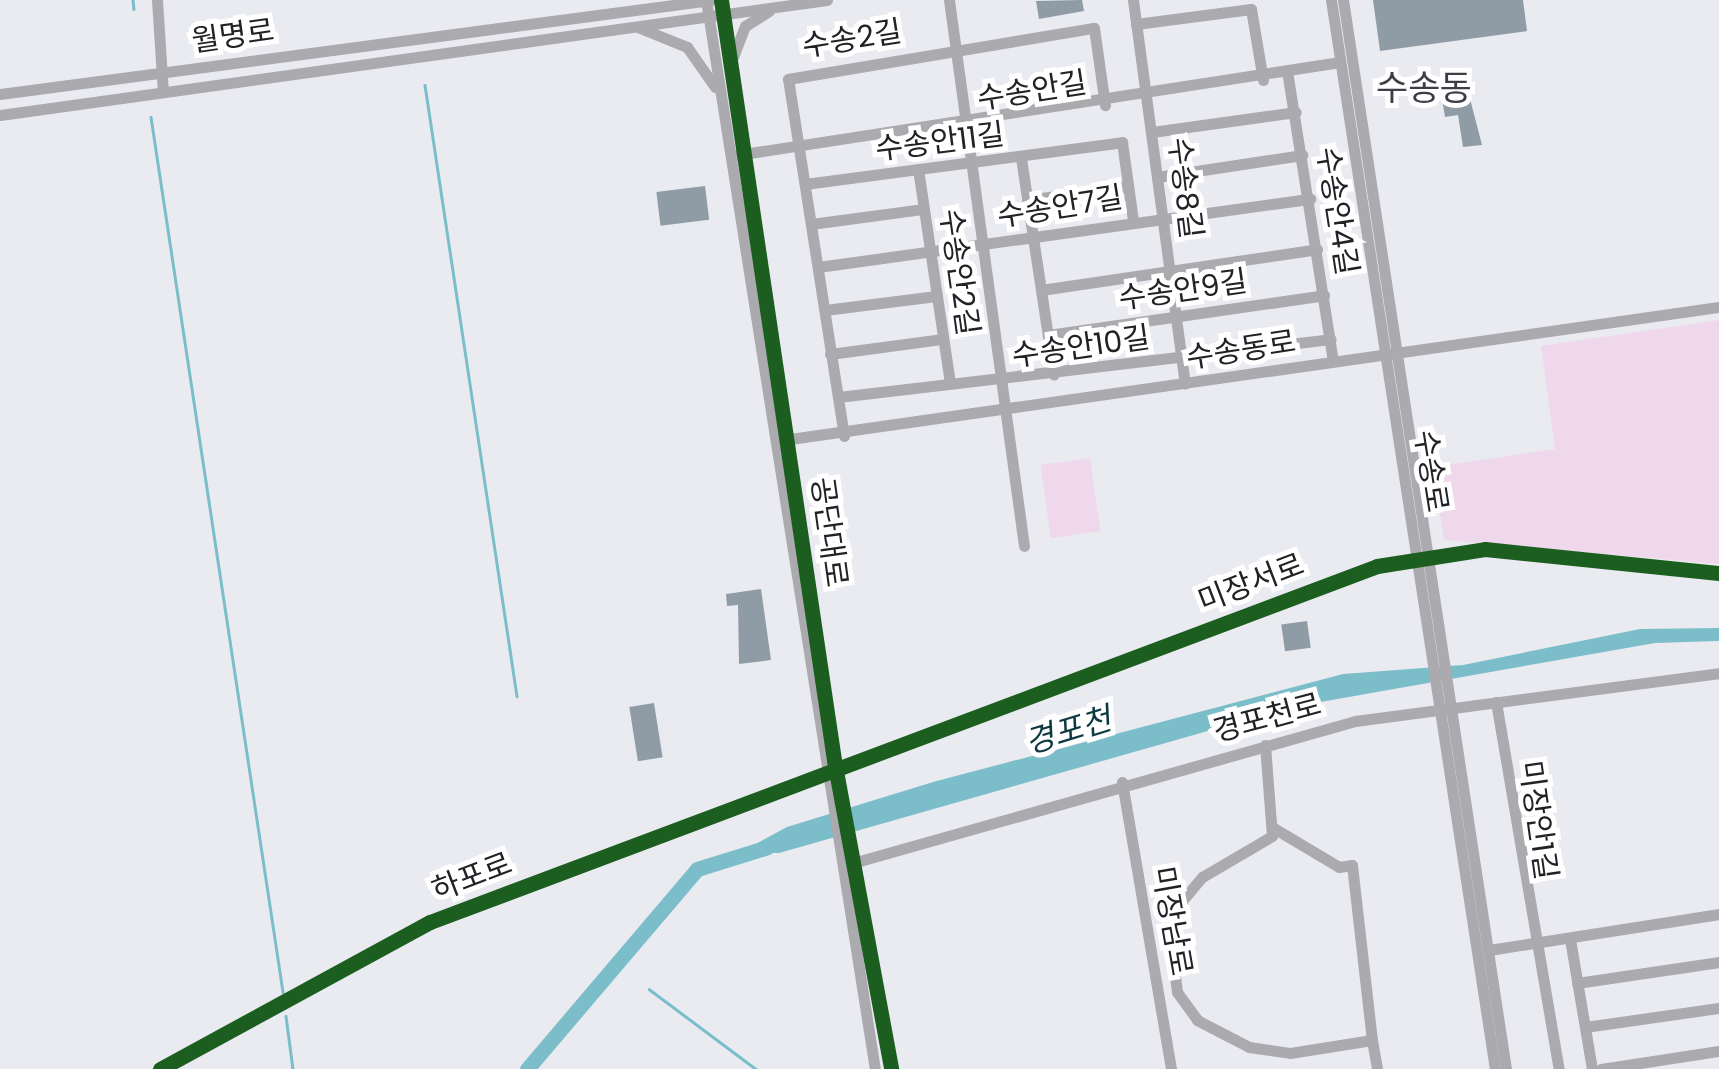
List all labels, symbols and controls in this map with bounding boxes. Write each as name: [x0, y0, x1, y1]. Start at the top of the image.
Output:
street label: 월명로: [189, 12, 277, 60]
street label: 수송2길: [800, 13, 904, 65]
street label: 수송안길: [975, 65, 1089, 117]
district label: 수송동: [1376, 67, 1472, 109]
street label: 수송안11길: [873, 116, 1007, 168]
street label: 수송8길: [1161, 135, 1209, 241]
street label: 수송안4길: [1309, 144, 1365, 278]
street label: 수송안7길: [995, 179, 1125, 235]
street label: 수송안2길: [932, 206, 986, 338]
street label: 수송안9길: [1116, 263, 1250, 317]
street label: 수송안10길: [1010, 320, 1152, 374]
street label: 수송동로: [1184, 324, 1298, 376]
street label: 수송로: [1407, 427, 1455, 515]
street label: 공단대로: [803, 475, 855, 589]
street label: 미장서로: [1193, 546, 1309, 620]
street label: 경포천로: [1209, 686, 1325, 750]
water label: 경포천: [1020, 700, 1116, 762]
street label: 미장안1길: [1512, 758, 1564, 882]
street label: 하포로: [427, 845, 517, 909]
street label: 미장남로: [1145, 864, 1199, 978]

